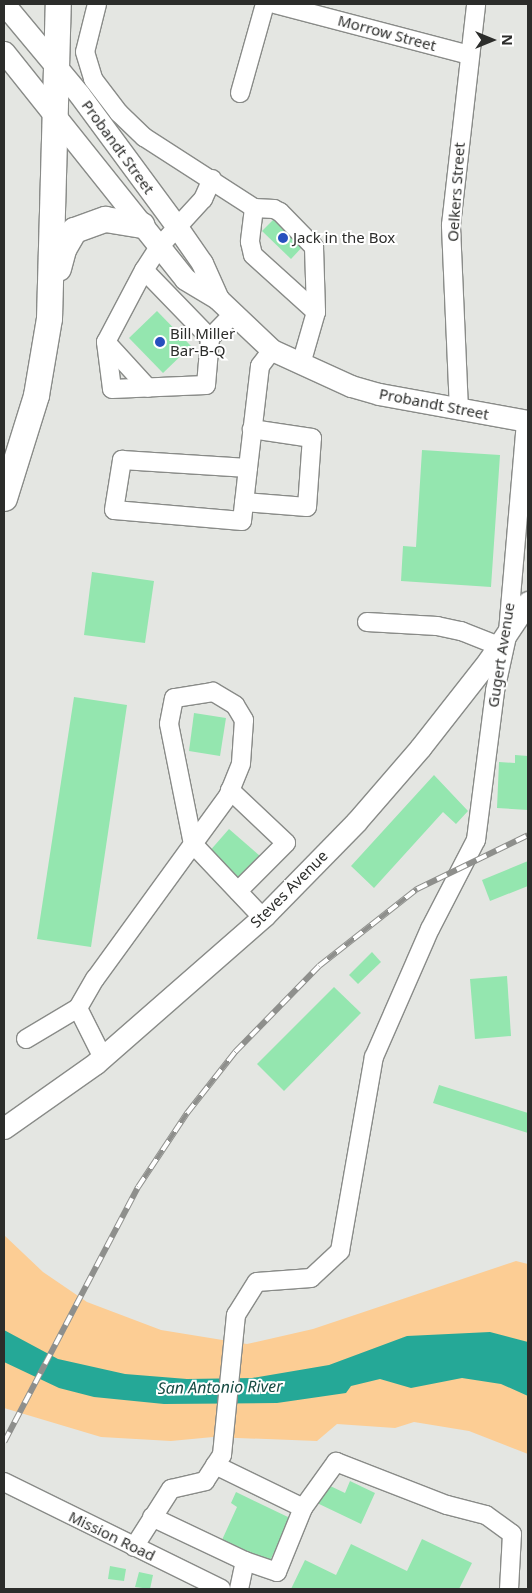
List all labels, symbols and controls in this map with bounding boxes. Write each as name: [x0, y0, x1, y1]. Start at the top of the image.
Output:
street label: Morrow Street: [336, 11, 438, 55]
north arrow: [467, 15, 517, 65]
text: N: [498, 34, 517, 46]
street label: Probandt Street: [78, 97, 158, 197]
street label: Oelkers Street: [444, 142, 468, 242]
place label: Jack in the Box: [293, 229, 395, 247]
marker: Jack in the Box: [277, 232, 289, 244]
place label: Bill Miller Bar-B-Q: [170, 324, 235, 359]
marker: Bill Miller Bar-B-Q: [154, 336, 166, 348]
street label: Probandt Street: [378, 385, 490, 423]
street label: Gugert Avenue: [484, 601, 518, 709]
street label: Steves Avenue: [247, 847, 331, 931]
water label: San Antonio River: [157, 1376, 283, 1398]
street label: Mission Road: [66, 1507, 158, 1565]

